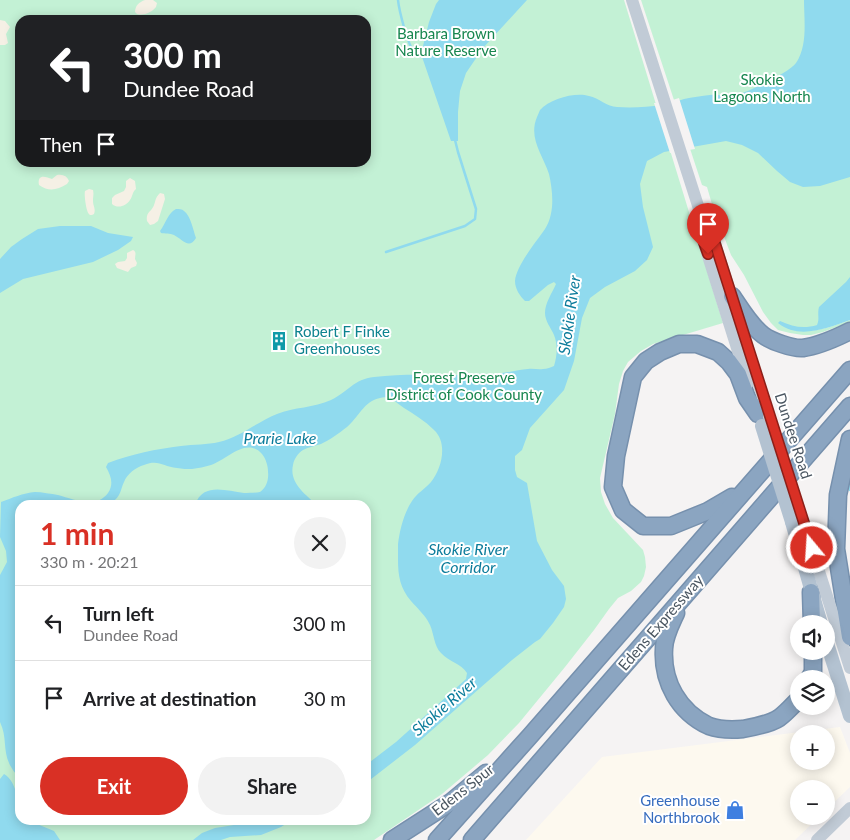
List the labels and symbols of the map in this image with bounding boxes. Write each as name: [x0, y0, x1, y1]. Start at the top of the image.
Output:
park label: Barbara Brown Nature Reserve: [395, 24, 497, 59]
park label: Skokie Lagoons North: [713, 70, 811, 105]
pin: [687, 203, 729, 254]
water label: Skokie River: [554, 274, 584, 356]
place label: Robert F Finke Greenhouses: [294, 322, 390, 357]
building icon: Robert F Finke Greenhouses: [268, 330, 290, 352]
park label: Forest Preserve District of Cook County: [386, 368, 542, 403]
street label: Dundee Road: [772, 390, 816, 481]
water label: Prarie Lake: [244, 428, 317, 447]
position arrow: [785, 521, 837, 573]
water label: Skokie River Corridor: [428, 539, 508, 576]
street label: Edens Expressway: [614, 571, 707, 674]
water label: Skokie River: [407, 672, 480, 739]
street label: Edens Spur: [428, 759, 497, 819]
place label: Greenhouse Northbrook: [640, 791, 720, 826]
shop icon: Greenhouse Northbrook: [724, 799, 746, 821]

